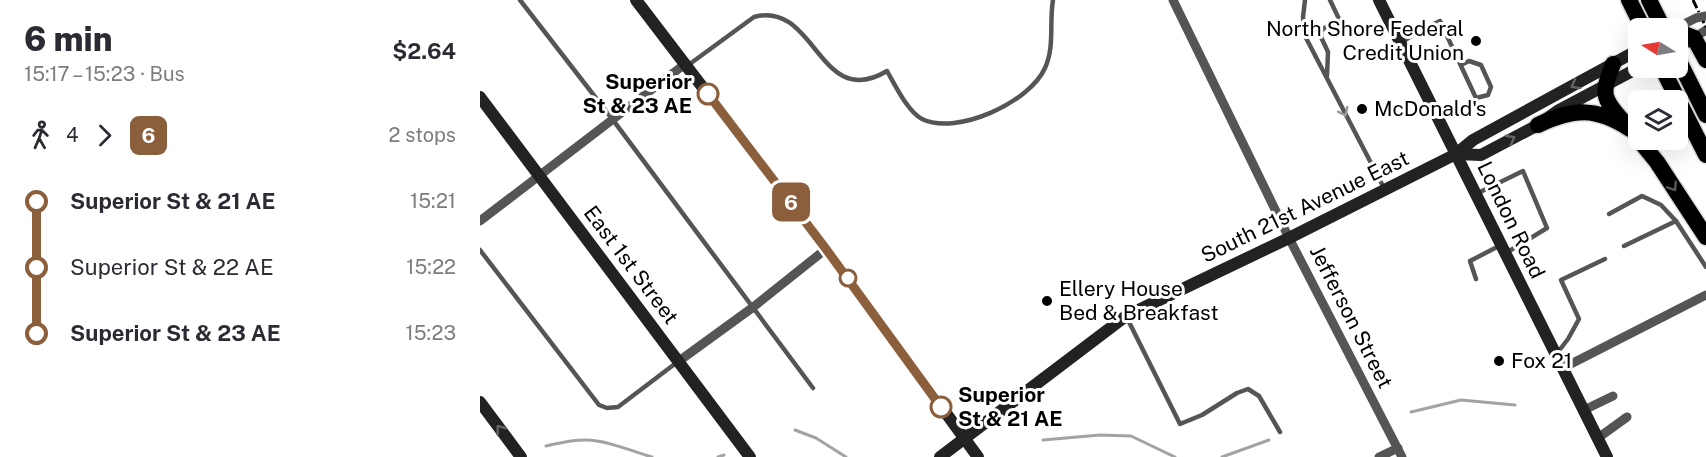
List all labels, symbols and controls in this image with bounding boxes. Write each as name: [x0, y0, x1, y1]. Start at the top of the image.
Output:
place label: North Shore Federal Credit Union: [1266, 16, 1464, 65]
north arrow: [1628, 18, 1688, 78]
map controls: [1628, 18, 1688, 150]
text: 6 min: [24, 20, 113, 58]
marker: North Shore Federal Credit Union: [1469, 34, 1483, 48]
text: $2.64: [392, 38, 456, 64]
text: 15:17 – 15:23 · Bus: [24, 62, 185, 86]
place label: Superior St & 23 AE: [582, 69, 692, 118]
one-way arrow: [1571, 78, 1582, 89]
marker: Superior St & 23 AE: [697, 83, 719, 105]
button: layers: [1628, 90, 1688, 150]
place label: McDonald's: [1374, 96, 1486, 121]
marker: McDonald's: [1355, 102, 1369, 116]
one-way arrow: [1336, 106, 1348, 117]
icon: walk: [24, 119, 57, 152]
icon: forward: [88, 119, 121, 152]
text: 4: [66, 123, 79, 147]
text: 6: [142, 123, 155, 148]
text: 2 stops: [389, 123, 456, 147]
one-way arrow: [1505, 135, 1515, 146]
street label: South 21st Avenue East: [1197, 145, 1413, 268]
street label: London Road: [1472, 157, 1551, 282]
one-way arrow: [1666, 181, 1678, 191]
line badge: 6: [772, 182, 810, 222]
text: Superior St & 21 AE: [70, 188, 276, 214]
text: 15:21: [410, 189, 456, 213]
text: 6: [784, 190, 798, 215]
street label: East 1st Street: [579, 201, 684, 329]
street label: Jefferson Street: [1305, 241, 1398, 392]
text: Superior St & 22 AE: [70, 254, 274, 280]
text: 15:22: [406, 255, 456, 279]
unlabelled marker: [839, 269, 857, 287]
place label: Ellery House Bed & Breakfast: [1059, 276, 1219, 325]
marker: Ellery House Bed & Breakfast: [1040, 294, 1054, 308]
text: Superior St & 23 AE: [70, 320, 281, 346]
text: 15:23: [406, 321, 456, 345]
place label: Fox 21: [1511, 348, 1572, 373]
marker: Fox 21: [1492, 354, 1506, 368]
place label: Superior St & 21 AE: [958, 382, 1063, 431]
marker: Superior St & 21 AE: [930, 396, 952, 418]
one-way arrow: [497, 425, 508, 436]

